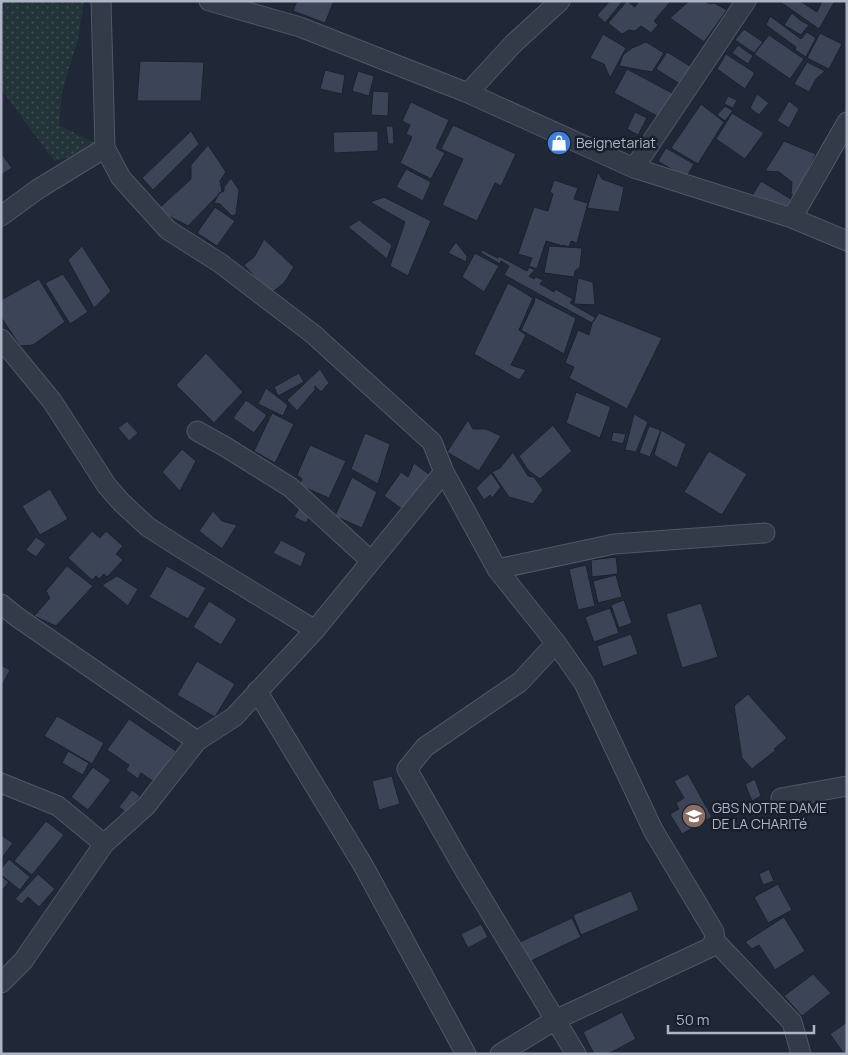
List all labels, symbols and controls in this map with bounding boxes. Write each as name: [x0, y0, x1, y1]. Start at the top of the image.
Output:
shop icon: Beignetariat: [546, 130, 572, 156]
place label: Beignetariat: [576, 133, 656, 152]
place label: GBS NOTRE DAME DE LA CHARITé: [712, 798, 827, 833]
school or university icon: GBS NOTRE DAME DE LA CHARITé: [681, 803, 707, 829]
scale bar: [668, 1002, 814, 1034]
text: 50 m: [676, 1009, 710, 1030]

